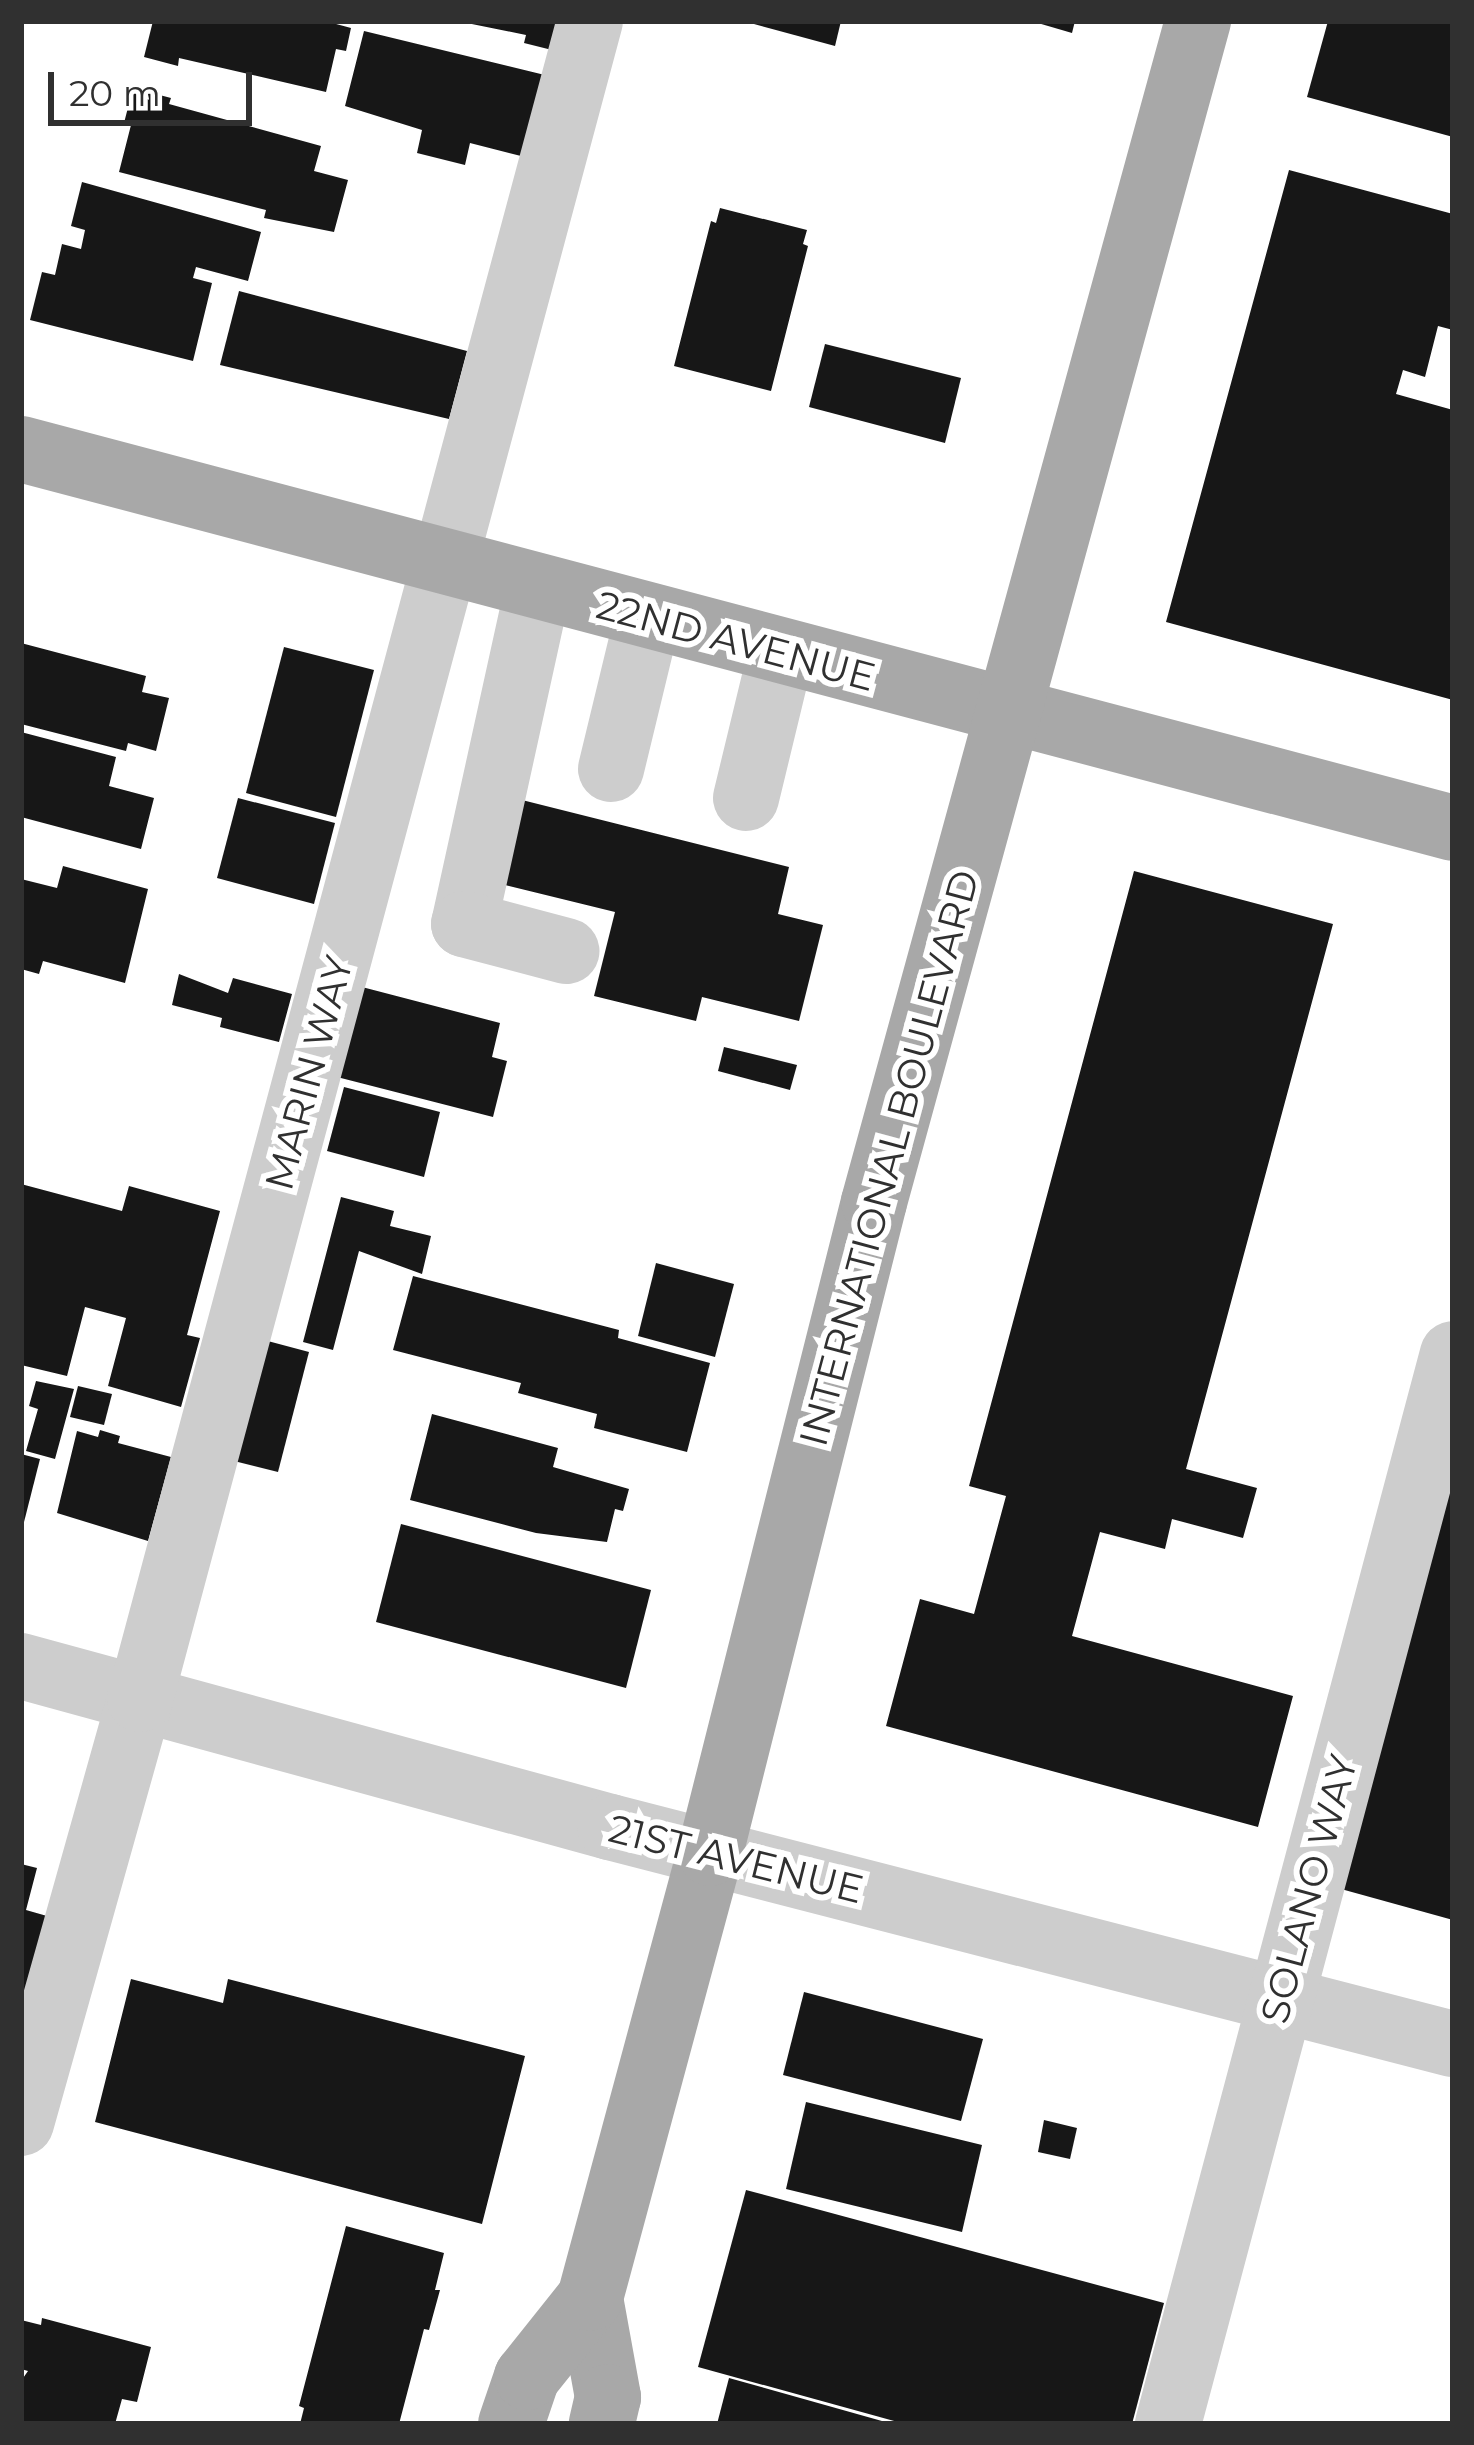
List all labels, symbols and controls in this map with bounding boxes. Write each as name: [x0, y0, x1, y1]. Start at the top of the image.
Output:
scale bar: [54, 48, 258, 122]
text: 20 m: [69, 71, 161, 115]
street label: 22ND AVENUE: [592, 581, 880, 701]
street label: INTERNATIONAL BOULEVARD: [790, 865, 988, 1451]
street label: MARIN WAY: [255, 951, 363, 1195]
street label: SOLANO WAY: [1251, 1750, 1367, 2028]
street label: 21ST AVENUE: [604, 1805, 868, 1913]

